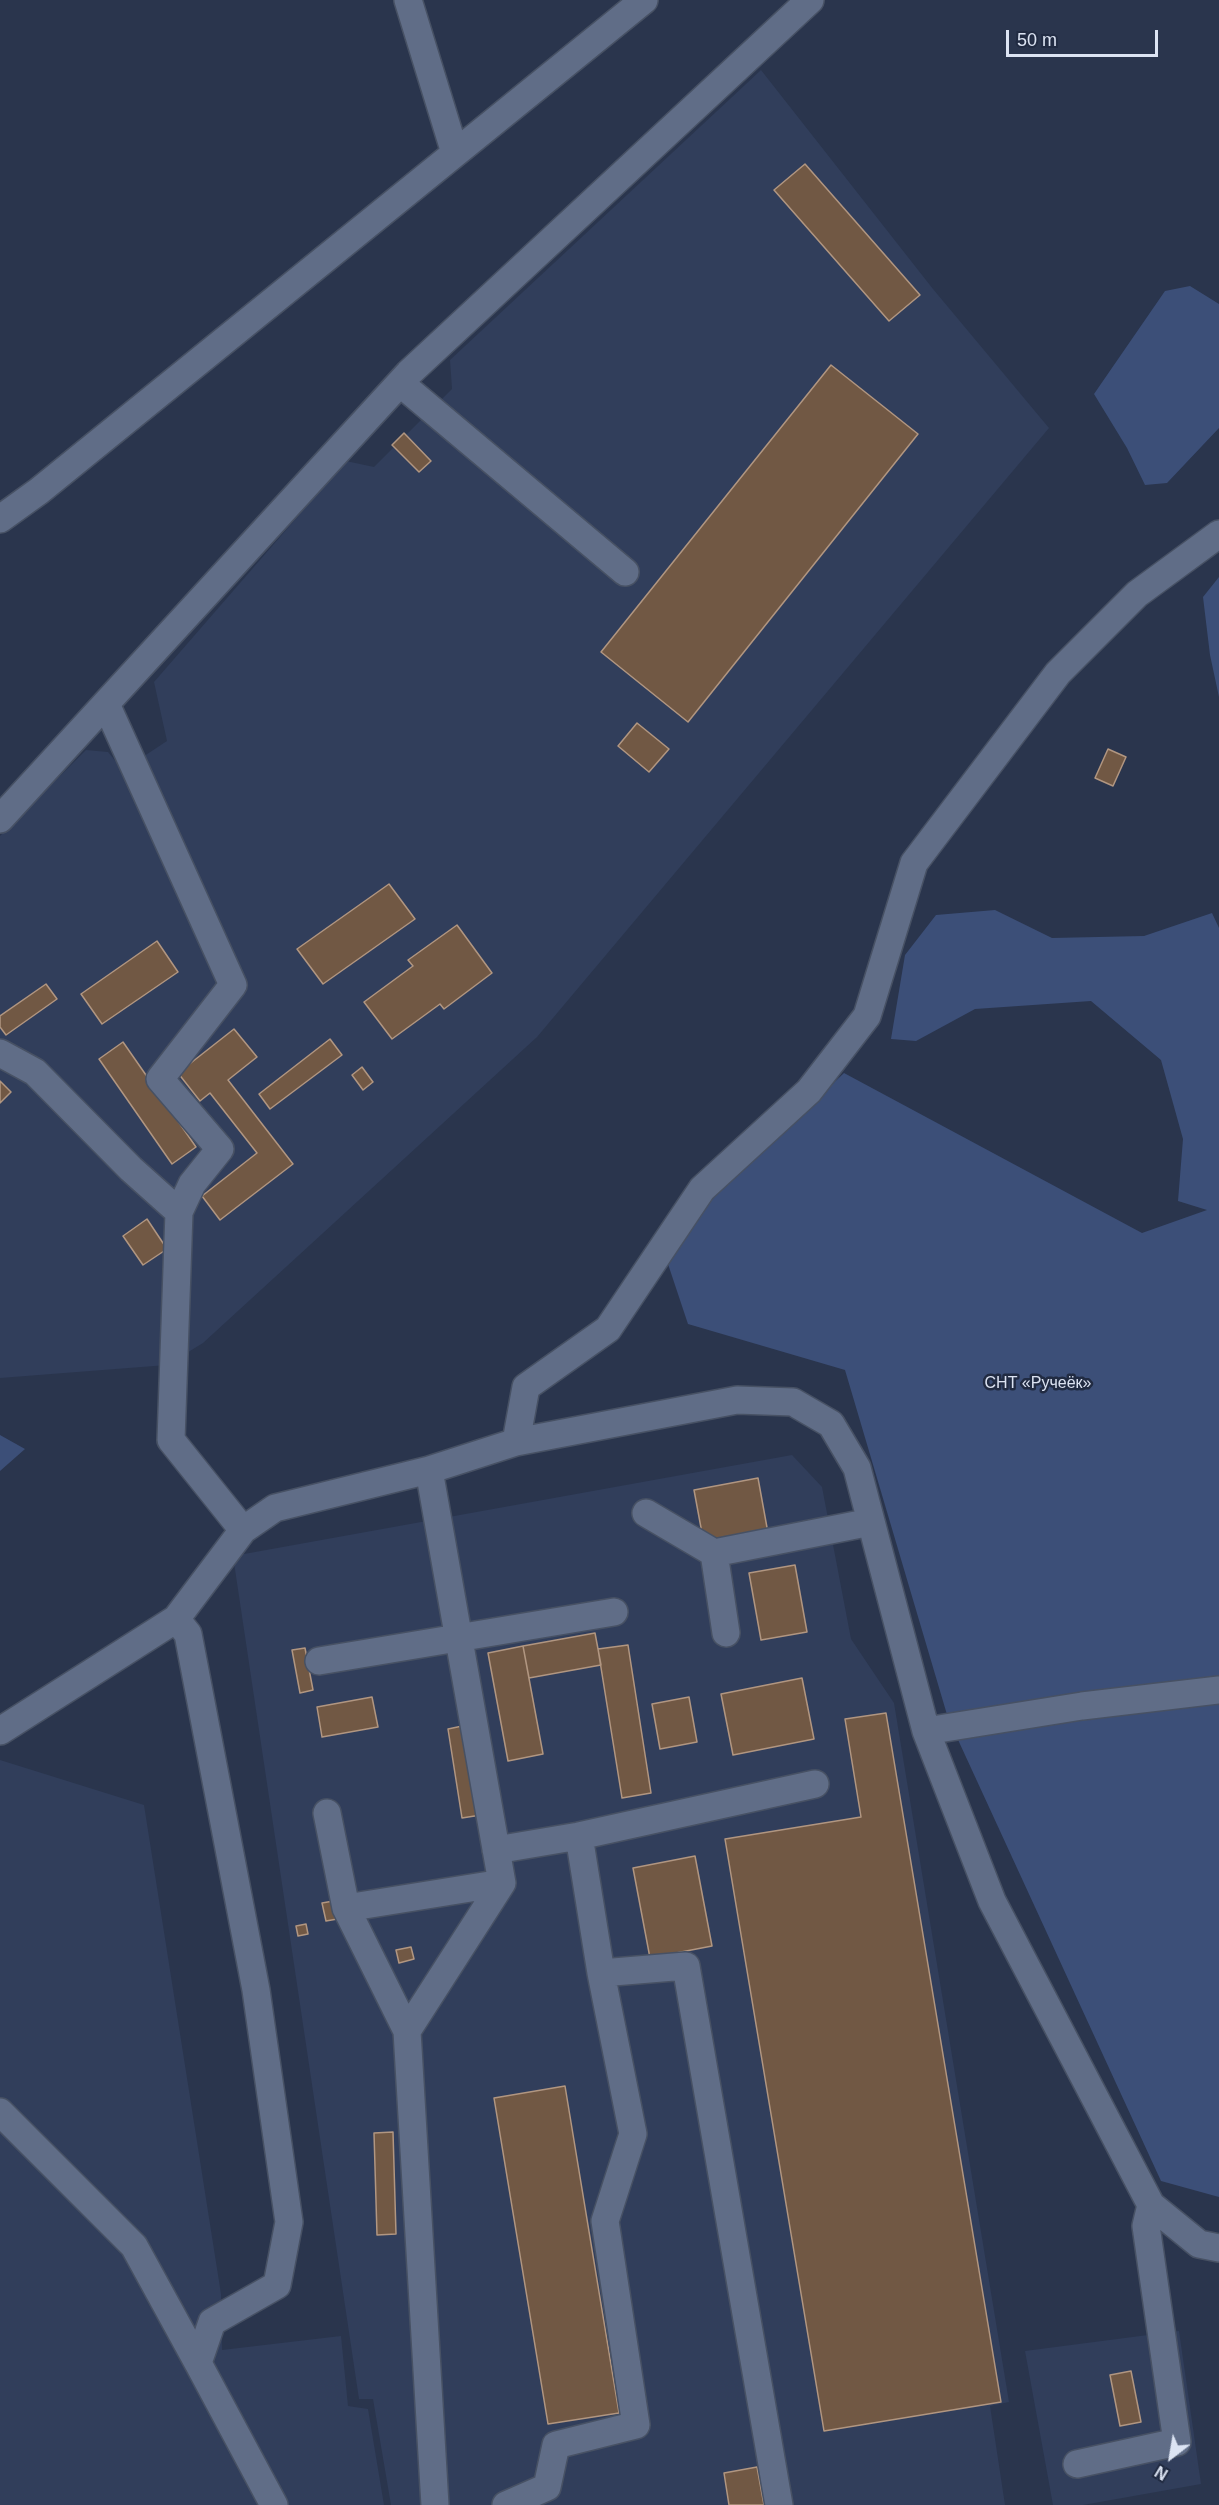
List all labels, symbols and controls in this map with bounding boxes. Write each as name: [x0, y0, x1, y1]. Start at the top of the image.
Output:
scale bar: [1009, 18, 1160, 56]
text: 50 m: [1017, 30, 1057, 50]
park label: СНТ «Ручеёк»: [985, 1374, 1091, 1394]
north arrow: [1141, 2427, 1201, 2487]
text: N: [1152, 2463, 1171, 2483]

